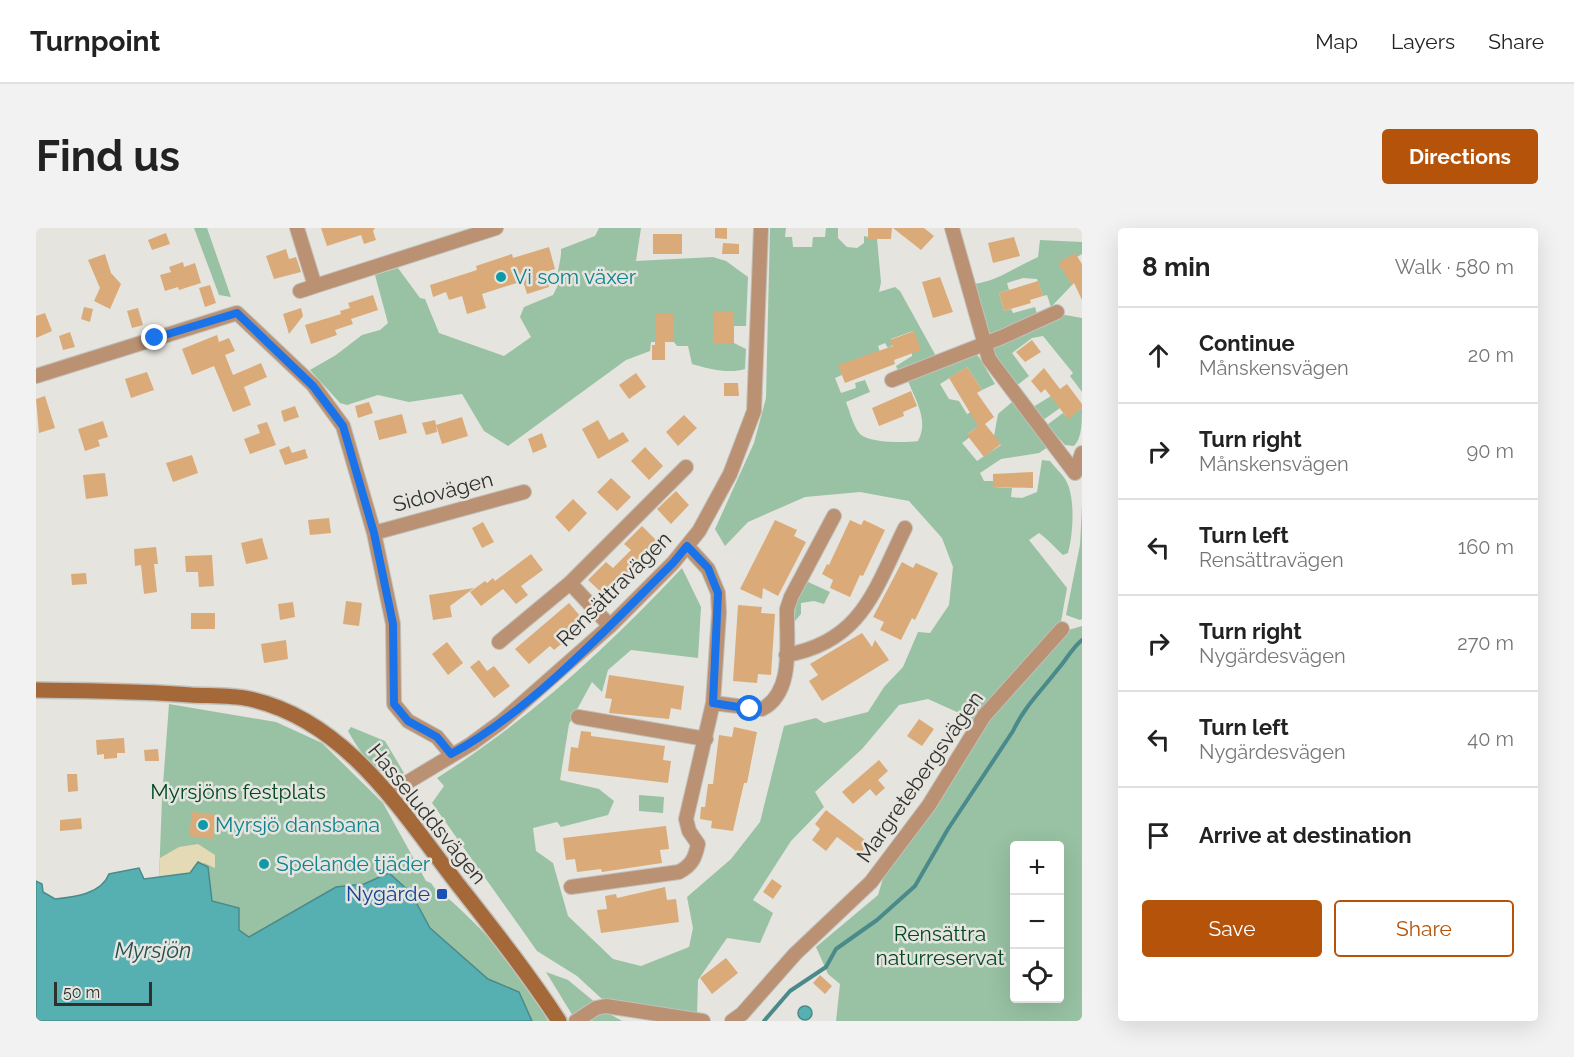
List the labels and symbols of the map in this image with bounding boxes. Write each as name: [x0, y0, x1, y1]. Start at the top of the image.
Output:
place label: Vi som växer: [513, 264, 637, 289]
marker: Vi som växer: [494, 270, 508, 284]
route end: [141, 324, 167, 350]
street label: Sidovägen: [390, 466, 496, 517]
street label: Rensättravägen: [551, 526, 676, 651]
street label: Margretebergsvägen: [851, 686, 988, 867]
route start: [736, 695, 762, 721]
street label: Hasseluddsvägen: [363, 738, 492, 889]
park label: Myrsjöns festplats: [150, 779, 326, 804]
place label: Myrsjö dansbana: [215, 812, 380, 837]
marker: Myrsjö dansbana: [196, 818, 210, 832]
place label: Spelande tjäder: [276, 851, 431, 876]
marker: Spelande tjäder: [257, 857, 271, 871]
place label: Nygärde: [346, 881, 430, 906]
marker: Nygärde: [435, 887, 449, 901]
park label: Rensättra naturreservat: [876, 921, 1005, 970]
water label: Myrsjön: [115, 937, 191, 963]
scale bar: [54, 979, 152, 1006]

